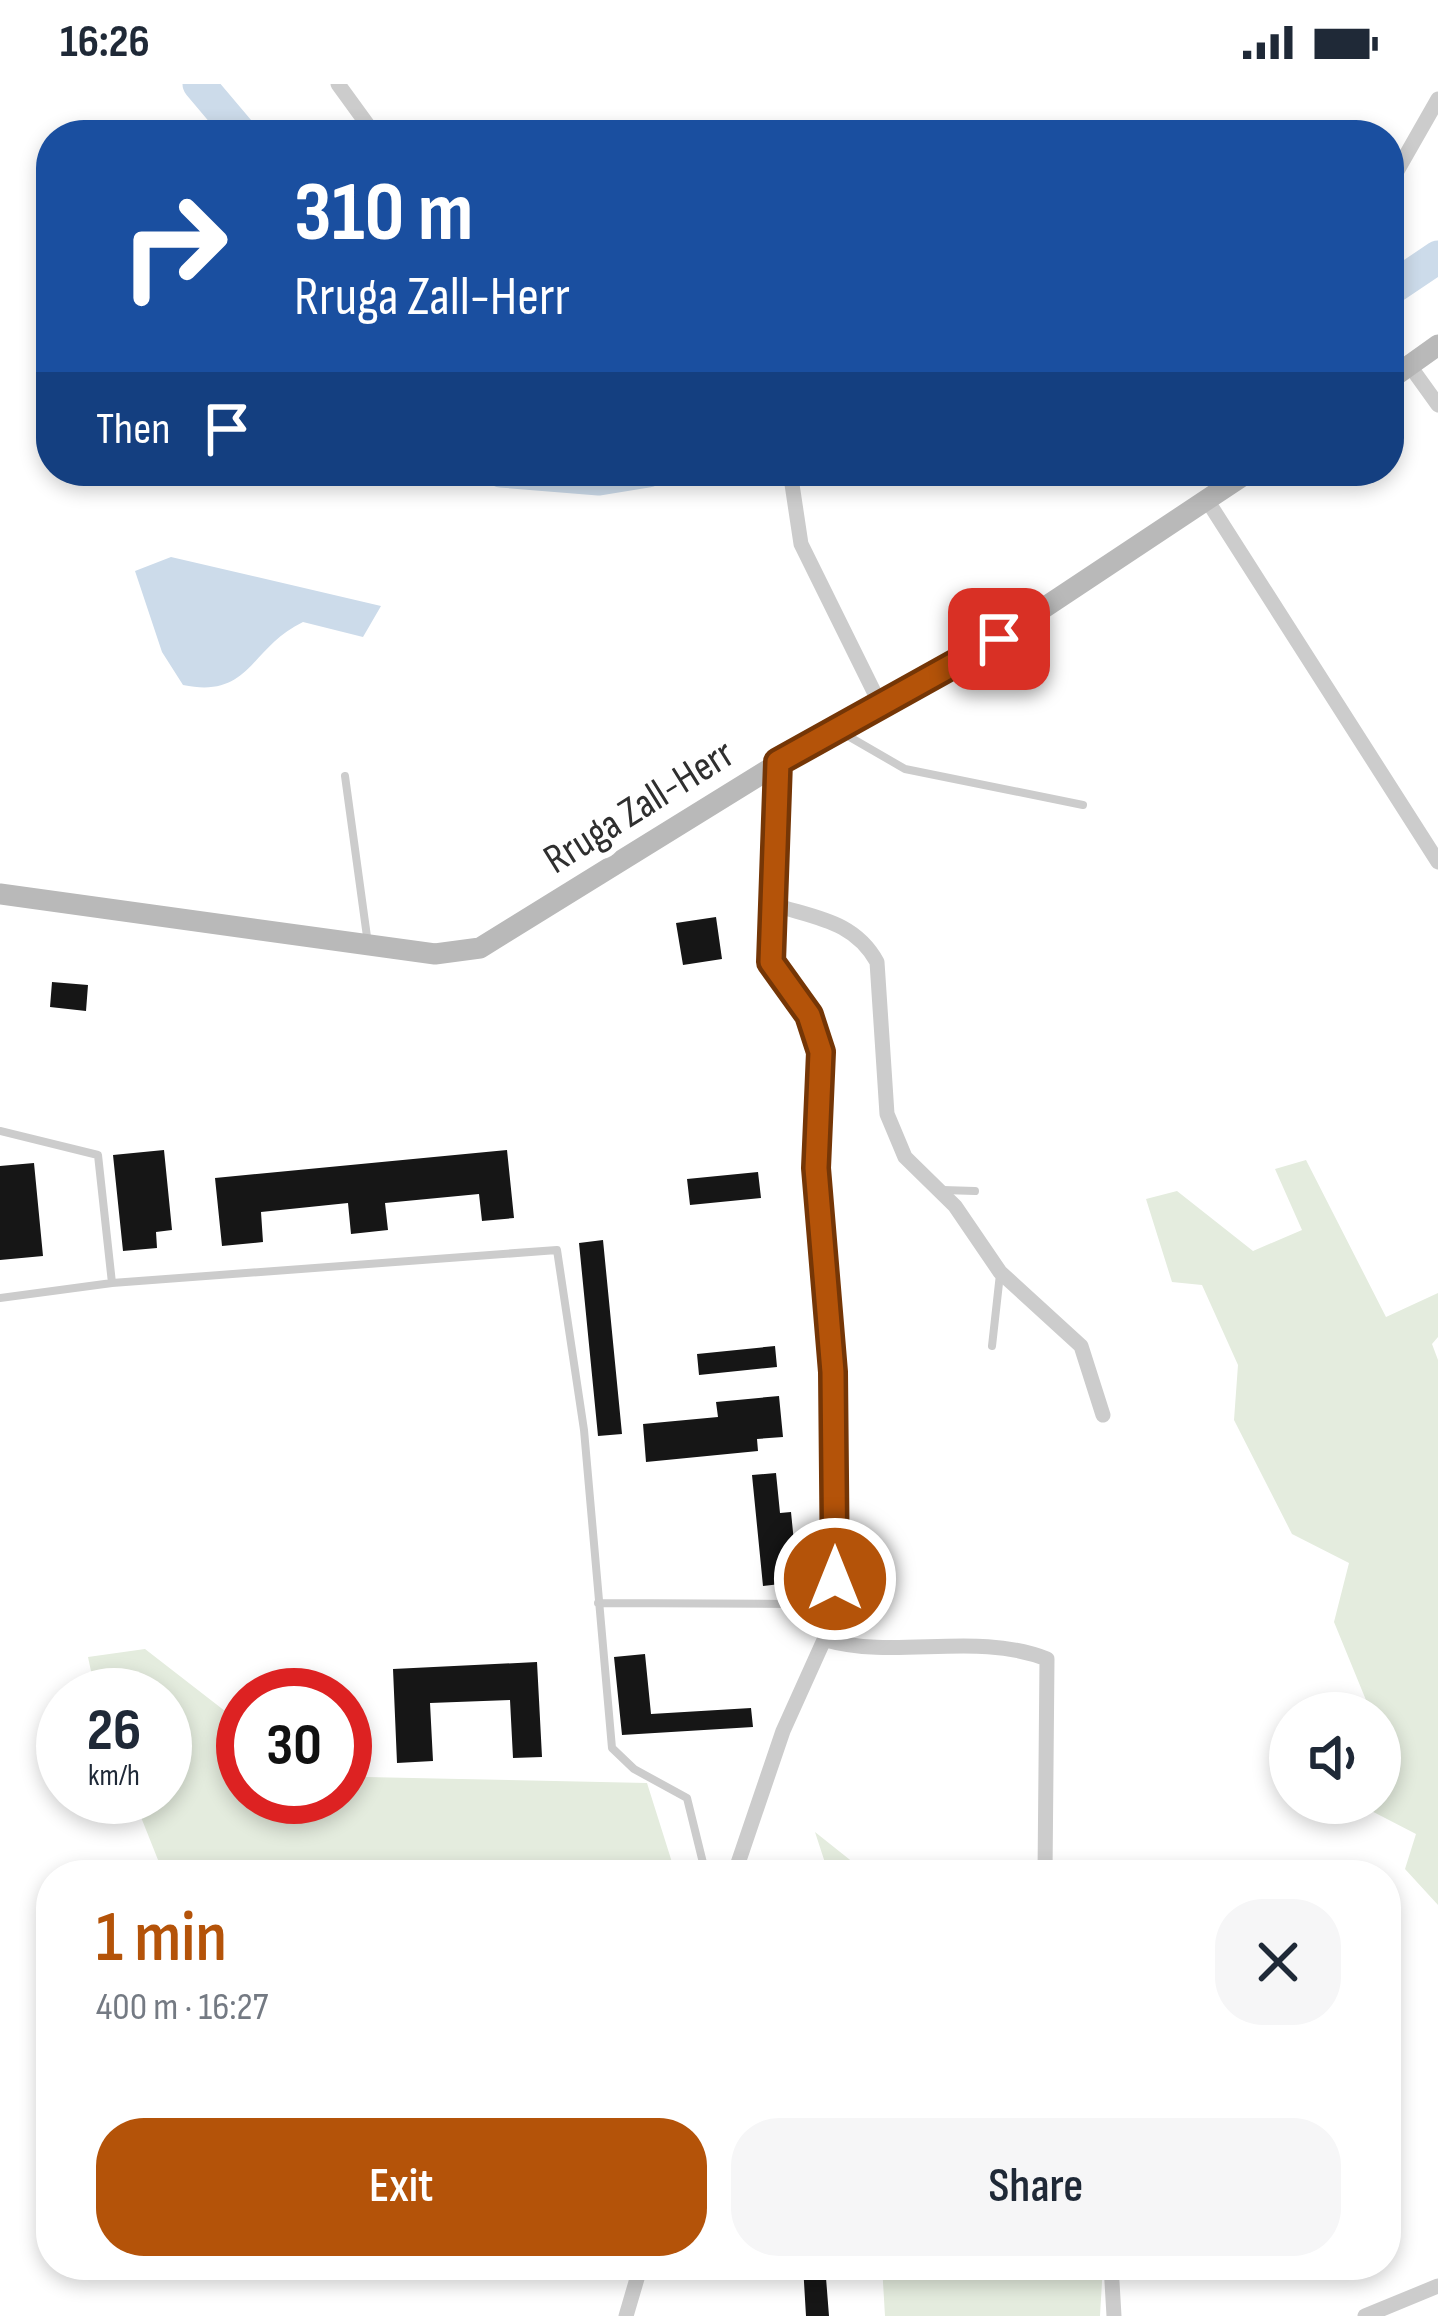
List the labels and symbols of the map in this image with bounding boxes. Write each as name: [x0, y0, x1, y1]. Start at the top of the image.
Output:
pin: [948, 588, 1050, 690]
street label: Rruga Zall-Herr: [535, 729, 744, 886]
position arrow: [772, 1516, 898, 1642]
speed limit sign: 30: [216, 1668, 372, 1824]

